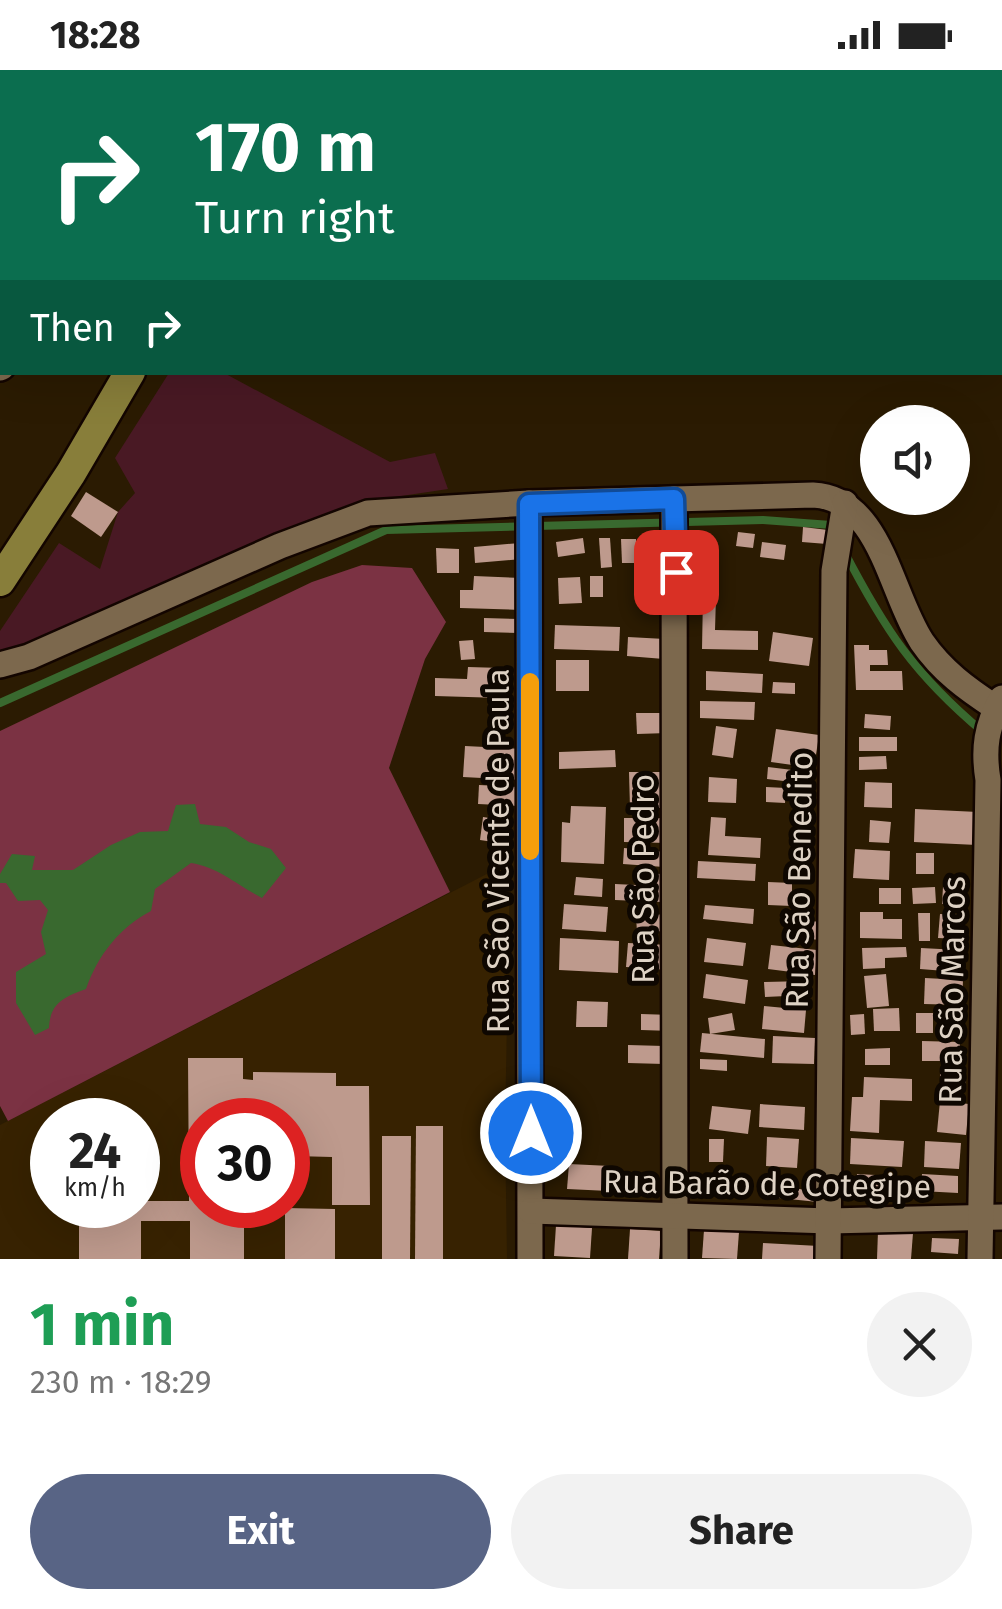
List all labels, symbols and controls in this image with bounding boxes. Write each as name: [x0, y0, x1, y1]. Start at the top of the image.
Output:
text: 18:28: [50, 12, 141, 58]
text: 170 m: [195, 106, 376, 190]
icon: right: [30, 110, 160, 240]
text: Turn right: [195, 191, 394, 245]
icon: right: [135, 300, 190, 355]
text: Then: [30, 305, 115, 351]
map controls: [860, 405, 970, 515]
button: sound: [860, 405, 970, 515]
pin: [634, 530, 719, 615]
icon: arrive: [649, 545, 704, 600]
street label: Rua São Vicente de Paula: [479, 668, 517, 1034]
street label: Rua São Benedito: [778, 751, 820, 1009]
street label: Rua São Pedro: [624, 774, 662, 984]
street label: Rua São Marcos: [931, 876, 973, 1104]
position arrow: [479, 1081, 583, 1185]
speed limit sign: 30: [180, 1098, 310, 1228]
text: 24: [69, 1121, 121, 1181]
street label: Rua Barão de Cotegipe: [603, 1162, 931, 1206]
text: km/h: [64, 1173, 126, 1203]
text: 1 min: [30, 1289, 174, 1361]
button: close: [867, 1292, 972, 1397]
text: 230 m · 18:29: [30, 1363, 212, 1401]
button: Exit: [30, 1474, 491, 1589]
button: Share: [511, 1474, 972, 1589]

